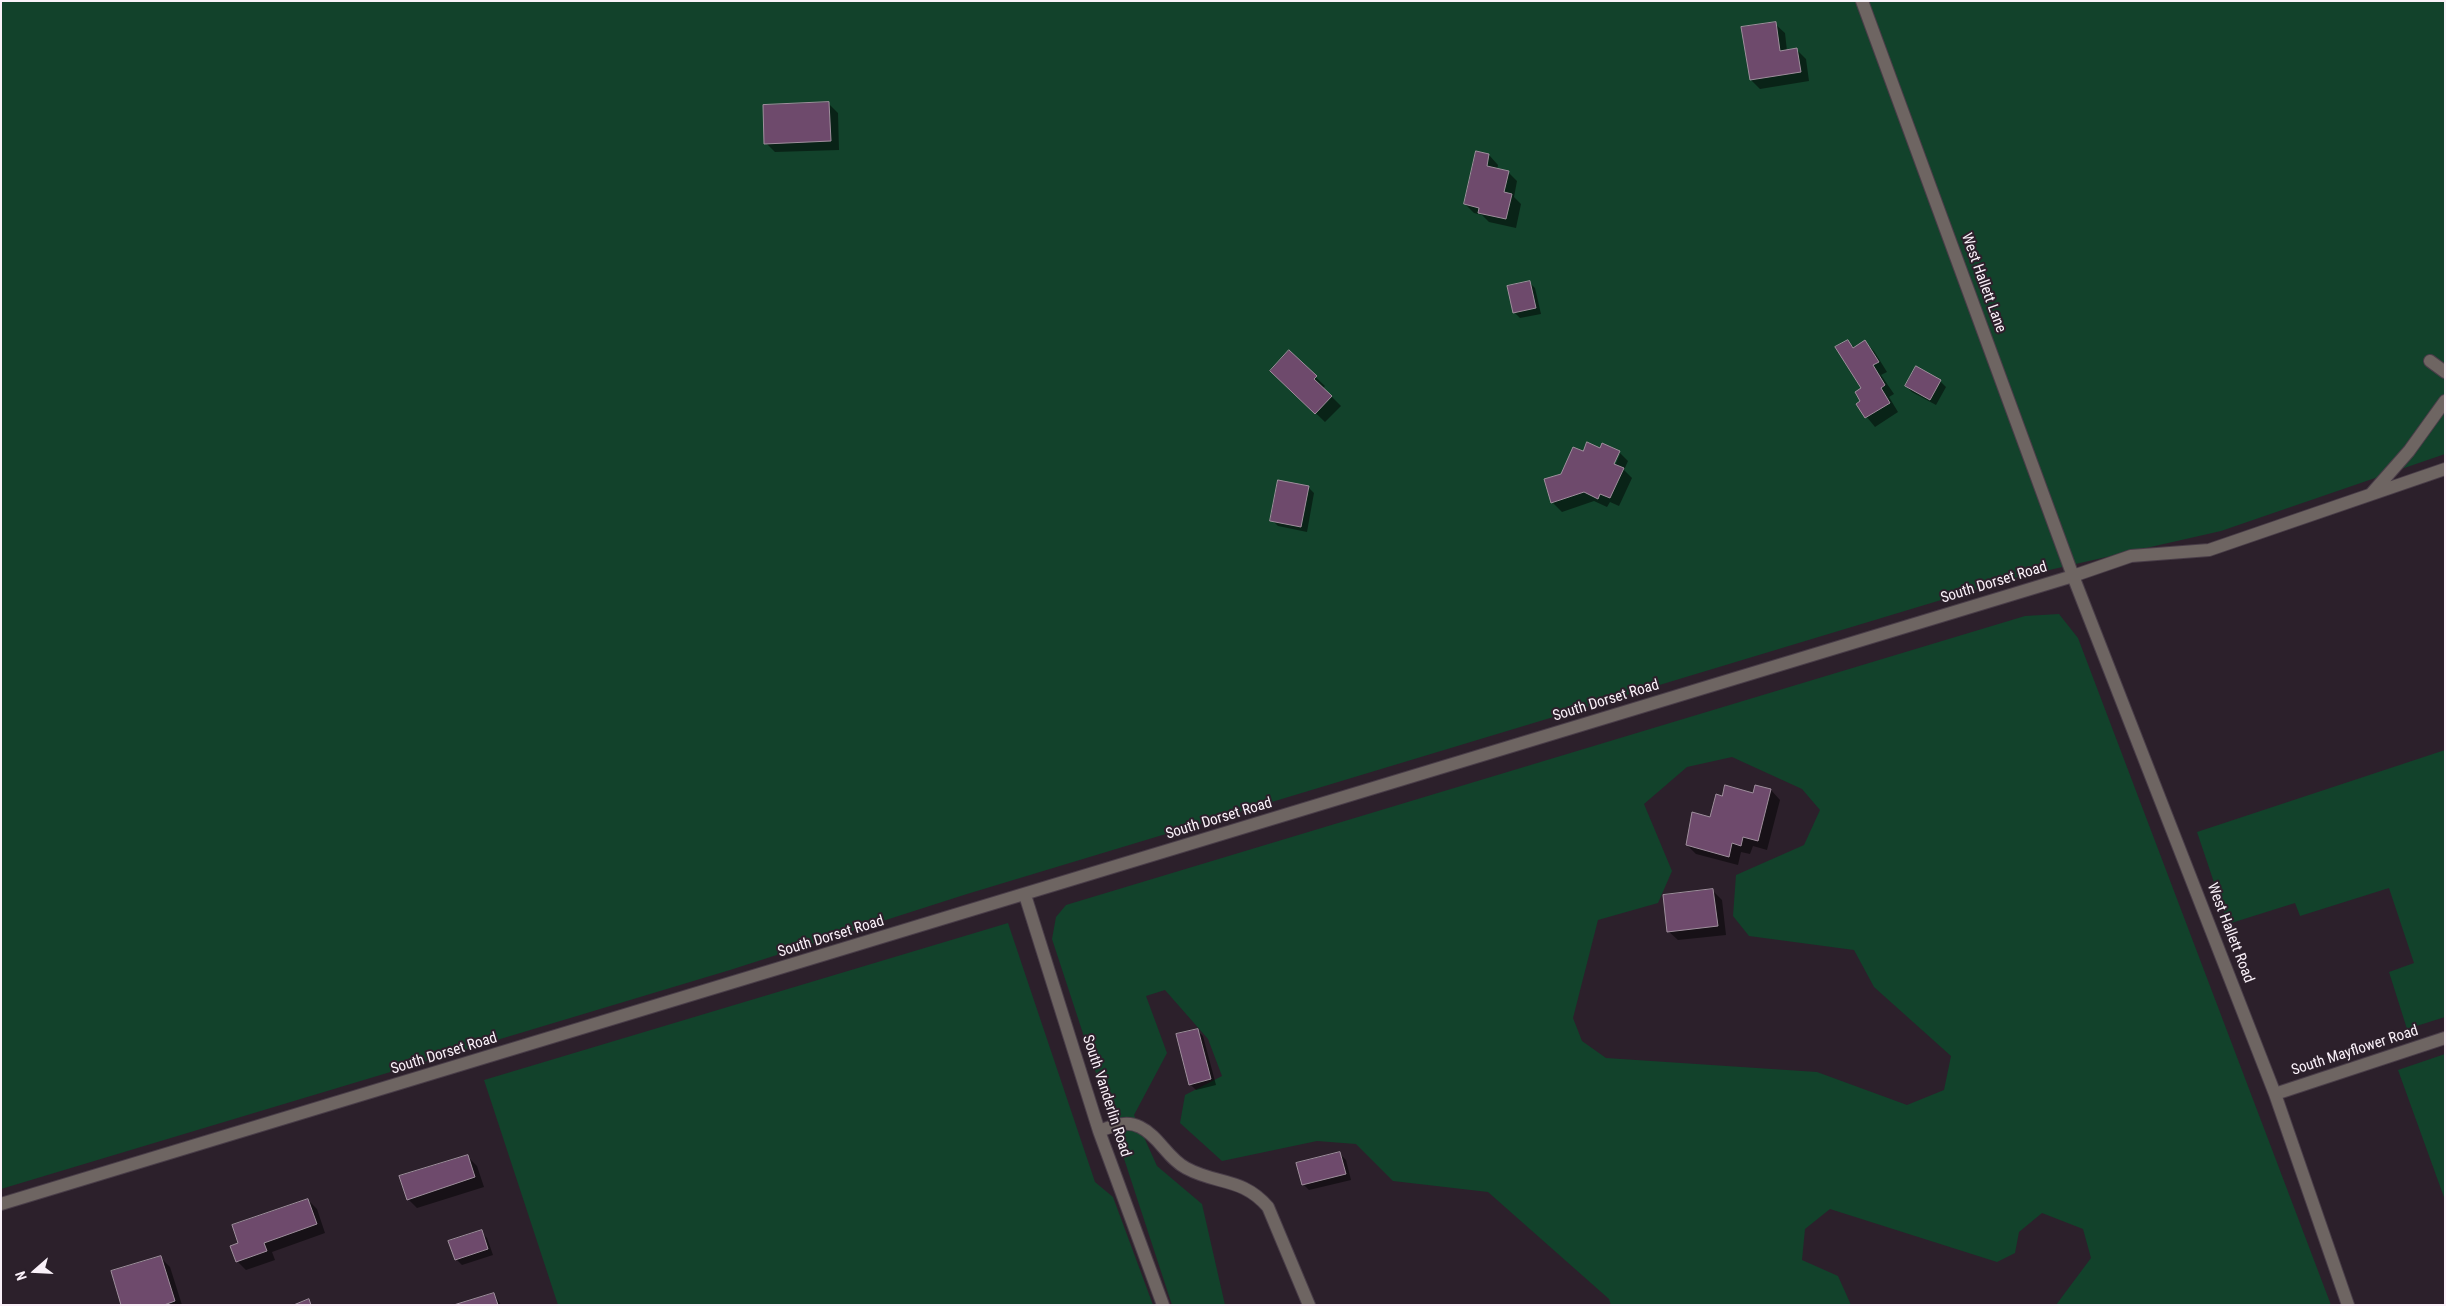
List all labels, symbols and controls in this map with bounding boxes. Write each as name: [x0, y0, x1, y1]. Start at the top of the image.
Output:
street label: West Hallett Lane: [1957, 231, 2009, 335]
street label: South Dorset Road: [1939, 558, 2049, 608]
street label: South Dorset Road: [1551, 676, 1661, 726]
street label: South Dorset Road: [1164, 794, 1274, 844]
street label: West Hallett Road: [2203, 880, 2257, 986]
street label: South Dorset Road: [776, 912, 886, 962]
street label: South Mayflower Road: [2289, 1022, 2421, 1080]
street label: South Dorset Road: [389, 1029, 499, 1079]
street label: South Vanderlin Road: [1078, 1033, 1134, 1159]
north arrow: [10, 1246, 60, 1296]
text: N: [12, 1269, 30, 1283]

